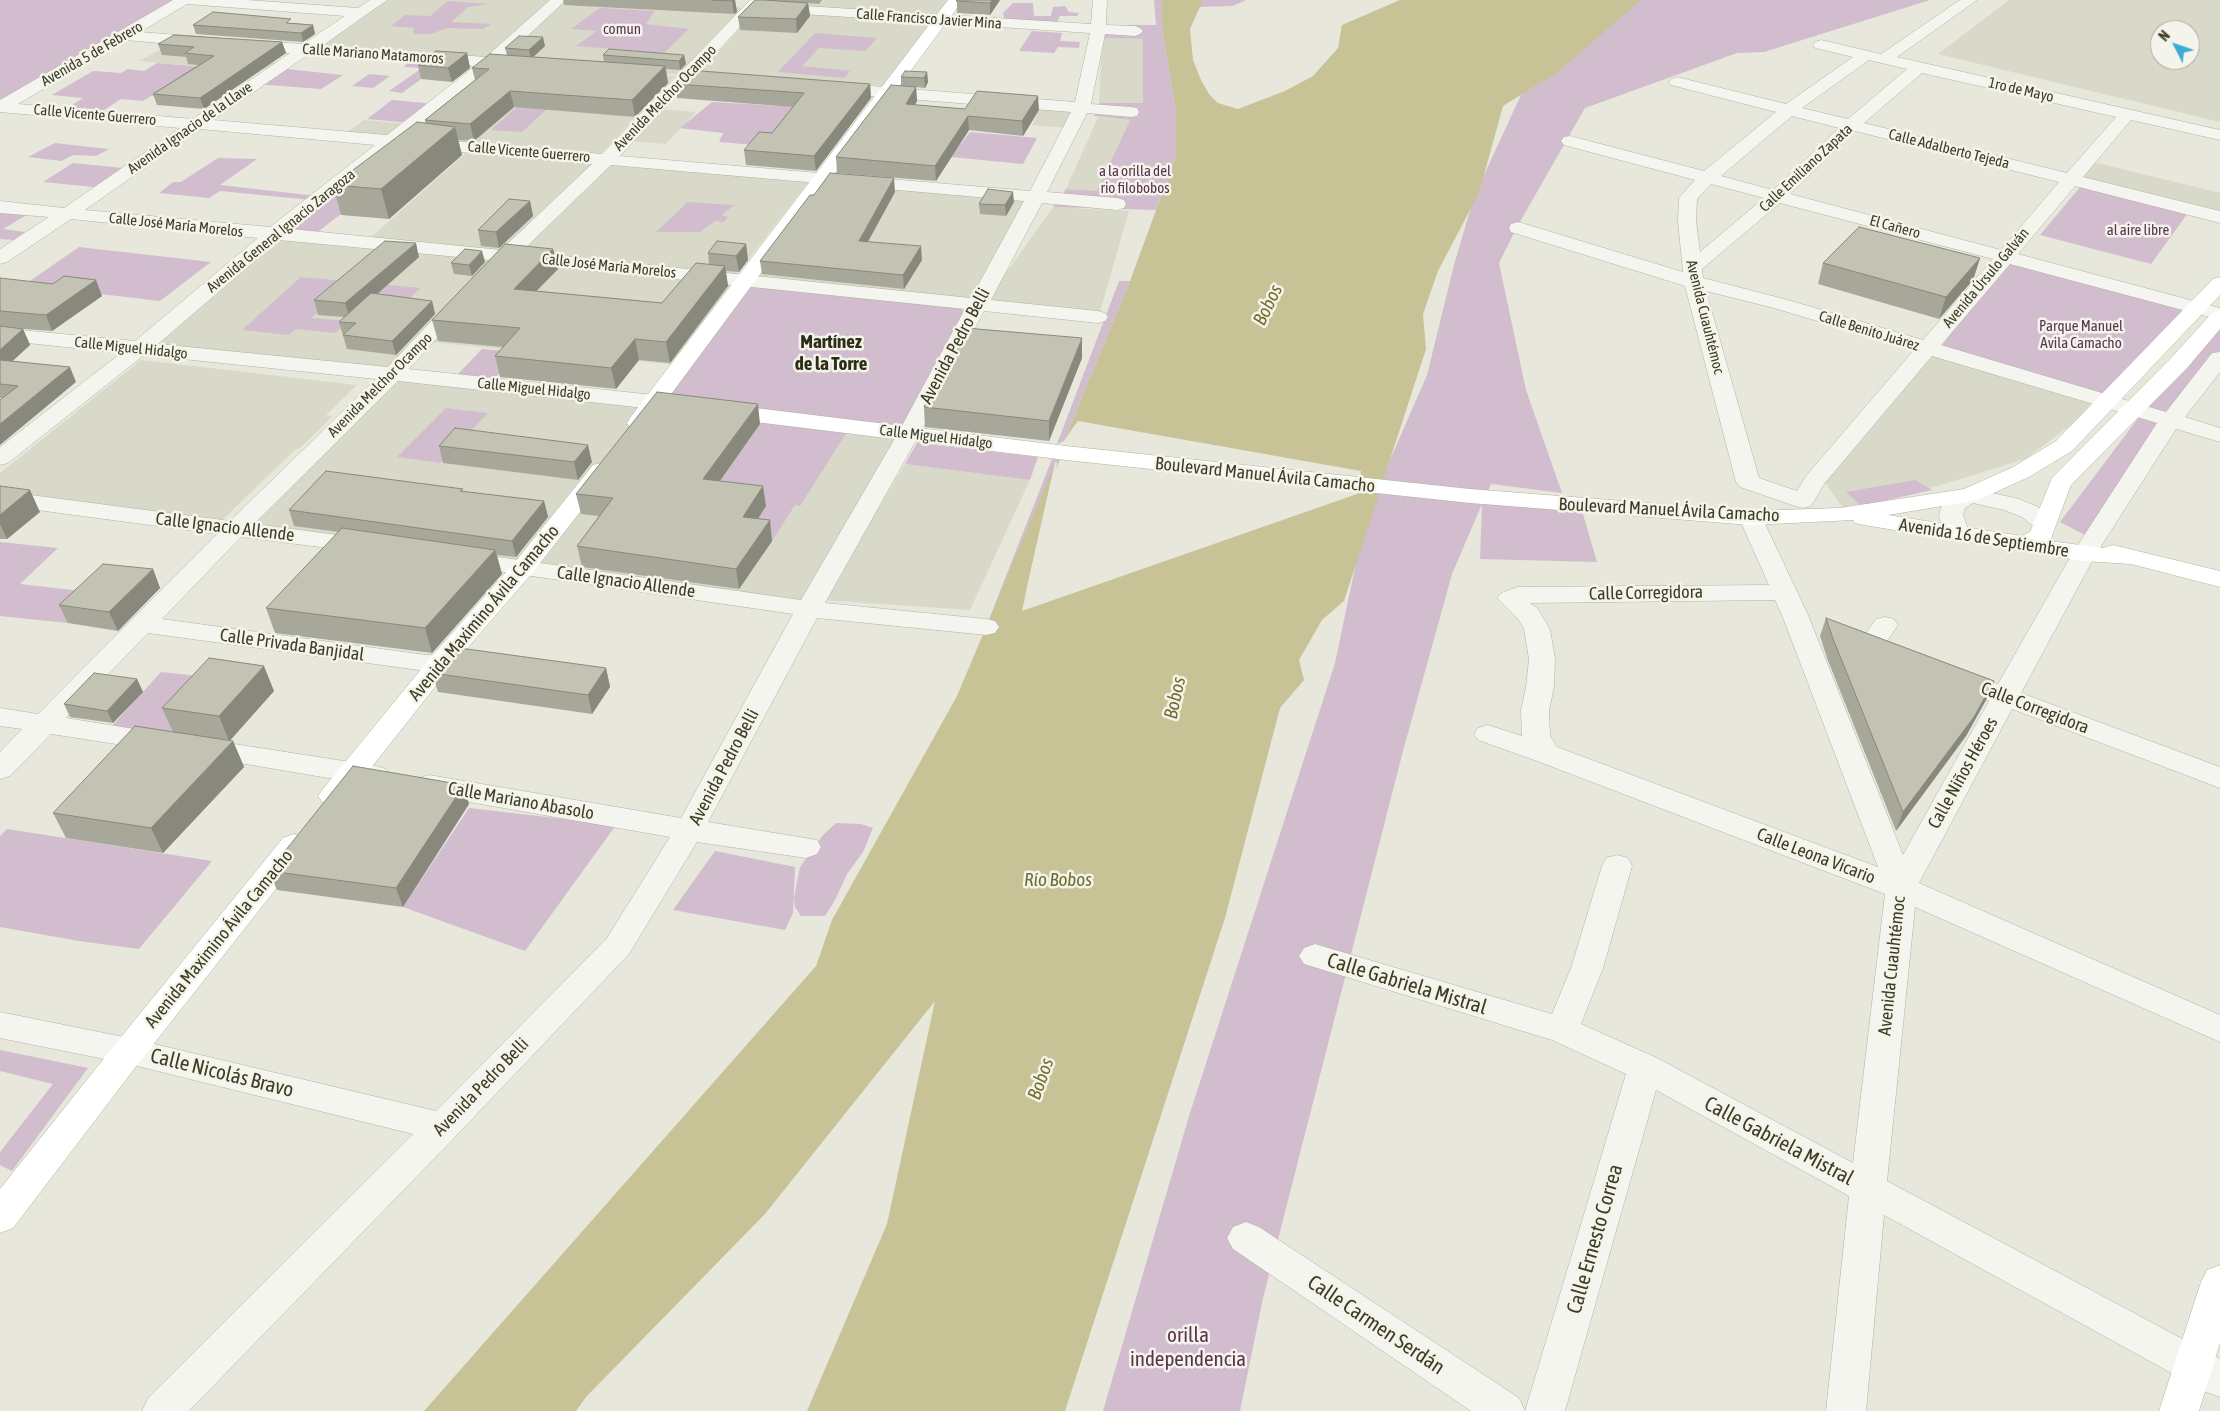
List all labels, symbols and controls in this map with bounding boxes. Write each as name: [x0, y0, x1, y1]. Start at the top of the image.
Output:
street label: Calle Francisco Javier Mina: [856, 5, 1002, 33]
street label: Avenida 5 de Febrero: [38, 18, 146, 90]
park label: comun: [603, 20, 641, 38]
north arrow: [2150, 20, 2200, 70]
text: N: [2156, 27, 2173, 44]
street label: Calle Mariano Matamoros: [302, 40, 444, 68]
street label: Avenida Melchor Ocampo: [610, 41, 720, 155]
street label: 1ro de Mayo: [1986, 74, 2056, 106]
street label: Avenida Ignacio de la Llave: [124, 78, 256, 178]
street label: Calle Vicente Guerrero: [33, 101, 157, 129]
street label: Calle Emiliano Zapata: [1756, 120, 1856, 216]
street label: Calle Adalberto Tejeda: [1887, 125, 2011, 173]
street label: Calle Vicente Guerrero: [467, 138, 591, 166]
park label: a la orilla del rio filobobos: [1099, 162, 1171, 197]
street label: Avenida General Ignacio Zaragoza: [203, 166, 359, 296]
street label: Calle José María Morelos: [108, 209, 244, 241]
street label: El Cañero: [1868, 212, 1922, 242]
park label: al aire libre: [2107, 221, 2169, 239]
street label: Avenida Úrsulo Galván: [1939, 224, 2033, 332]
street label: Calle José María Morelos: [541, 250, 677, 282]
street label: Avenida Cuauhtémoc: [1682, 258, 1728, 376]
water label: Bobos: [1248, 281, 1288, 329]
street label: Avenida Pedro Belli: [915, 284, 995, 408]
street label: Calle Benito Juárez: [1817, 307, 1921, 355]
park label: Parque Manuel Avila Camacho: [2039, 317, 2123, 352]
street label: Avenida Melchor Ocampo: [324, 329, 436, 441]
district label: Martínez de la Torre: [795, 331, 867, 375]
street label: Calle Miguel Hidalgo: [74, 333, 188, 363]
street label: Calle Miguel Hidalgo: [477, 374, 591, 404]
street label: Calle Miguel Hidalgo: [879, 421, 993, 453]
street label: Boulevard Manuel Ávila Camacho: [1154, 453, 1376, 497]
street label: Boulevard Manuel Ávila Camacho: [1558, 493, 1780, 527]
street label: Calle Ignacio Allende: [154, 508, 296, 546]
street label: Avenida 16 de Septiembre: [1897, 514, 2071, 562]
street label: Avenida Maximino Ávila Camacho: [404, 521, 564, 705]
street label: Calle Ignacio Allende: [555, 562, 697, 602]
street label: Calle Corregidora: [1589, 581, 1703, 605]
street label: Calle Privada Banjidal: [219, 624, 365, 666]
water label: Bobos: [1159, 675, 1191, 721]
street label: Calle Corregidora: [1978, 677, 2092, 739]
street label: Avenida Pedro Belli: [684, 705, 764, 829]
street label: Calle Niños Héroes: [1923, 713, 2003, 833]
street label: Calle Mariano Abasolo: [446, 778, 596, 824]
street label: Calle Leona Vicario: [1754, 823, 1878, 889]
street label: Avenida Maximino Ávila Camacho: [141, 846, 297, 1032]
water label: Río Bobos: [1024, 869, 1092, 891]
street label: Avenida Cuauhtémoc: [1874, 895, 1910, 1037]
street label: Calle Gabriela Mistral: [1324, 948, 1490, 1020]
street label: Avenida Pedro Belli: [429, 1033, 533, 1141]
street label: Calle Nicolás Bravo: [148, 1043, 296, 1103]
water label: Bobos: [1023, 1055, 1059, 1103]
street label: Calle Gabriela Mistral: [1700, 1091, 1858, 1191]
street label: Calle Ernesto Correa: [1562, 1161, 1628, 1317]
street label: Calle Carmen Serdán: [1303, 1270, 1449, 1380]
park label: orilla independencia: [1130, 1322, 1246, 1372]

